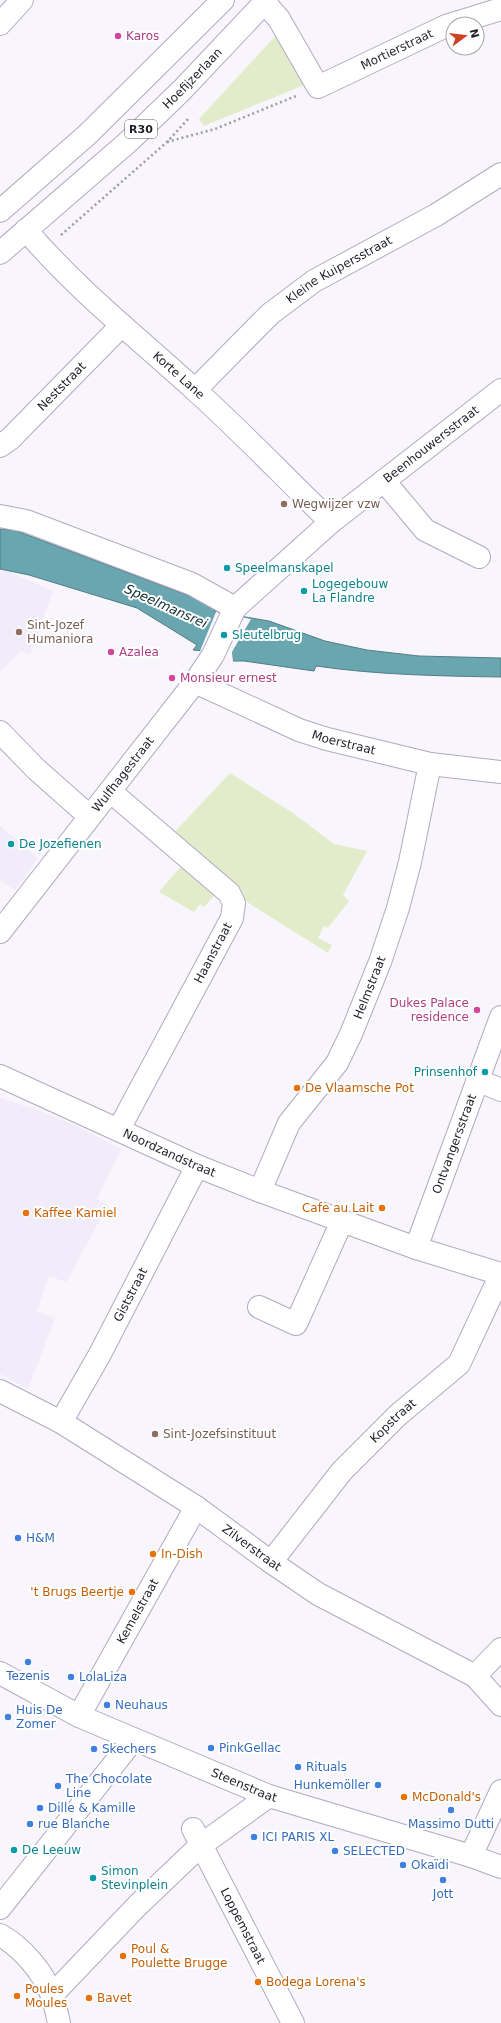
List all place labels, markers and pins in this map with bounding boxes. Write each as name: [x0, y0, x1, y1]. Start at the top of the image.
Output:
place label: Karos: [126, 29, 159, 43]
marker: Karos: [113, 31, 123, 41]
place label: Wegwijzer vzw: [292, 497, 380, 511]
marker: Wegwijzer vzw: [279, 499, 289, 509]
place label: Speelmanskapel: [235, 561, 334, 575]
marker: Speelmanskapel: [222, 563, 232, 573]
place label: Logegebouw La Flandre: [312, 577, 388, 605]
marker: Logegebouw La Flandre: [299, 586, 309, 596]
place label: Sint-Jozef Humaniora: [27, 618, 93, 646]
marker: Sint-Jozef Humaniora: [14, 627, 24, 637]
place label: Sleutelbrug: [232, 628, 301, 642]
marker: Sleutelbrug: [219, 630, 229, 640]
place label: Azalea: [119, 645, 159, 659]
marker: Azalea: [106, 647, 116, 657]
place label: Monsieur ernest: [180, 671, 277, 685]
marker: Monsieur ernest: [167, 673, 177, 683]
place label: De Jozefienen: [19, 837, 102, 851]
marker: De Jozefienen: [6, 839, 16, 849]
place label: Dukes Palace residence: [389, 996, 469, 1024]
marker: Dukes Palace residence: [472, 1005, 482, 1015]
place label: Prinsenhof: [414, 1065, 478, 1079]
marker: Prinsenhof: [480, 1067, 490, 1077]
place label: De Vlaamsche Pot: [305, 1081, 414, 1095]
marker: De Vlaamsche Pot: [292, 1083, 302, 1093]
place label: Cafe au Lait: [302, 1201, 374, 1215]
marker: Cafe au Lait: [377, 1203, 387, 1213]
place label: Kaffee Kamiel: [34, 1206, 117, 1220]
marker: Kaffee Kamiel: [21, 1208, 31, 1218]
place label: Sint-Jozefsinstituut: [163, 1427, 276, 1441]
marker: Sint-Jozefsinstituut: [150, 1429, 160, 1439]
place label: H&M: [26, 1531, 55, 1545]
marker: H&M: [13, 1533, 23, 1543]
place label: In-Dish: [161, 1547, 203, 1561]
marker: In-Dish: [148, 1549, 158, 1559]
place label: 't Brugs Beertje: [30, 1585, 124, 1599]
marker: 't Brugs Beertje: [127, 1587, 137, 1597]
marker: Tezenis: [23, 1657, 33, 1667]
place label: Tezenis: [5, 1669, 50, 1683]
place label: LolaLiza: [79, 1670, 127, 1684]
marker: LolaLiza: [66, 1672, 76, 1682]
place label: Neuhaus: [115, 1698, 168, 1712]
marker: Neuhaus: [102, 1700, 112, 1710]
place label: Huis De Zomer: [16, 1703, 63, 1731]
marker: Huis De Zomer: [3, 1712, 13, 1722]
place label: PinkGellac: [219, 1741, 281, 1755]
place label: Skechers: [102, 1742, 156, 1756]
marker: PinkGellac: [206, 1743, 216, 1753]
marker: Skechers: [89, 1744, 99, 1754]
place label: Rituals: [306, 1760, 347, 1774]
marker: Rituals: [293, 1762, 303, 1772]
place label: The Chocolate Line: [65, 1772, 152, 1800]
place label: Hunkemöller: [294, 1778, 370, 1792]
marker: Hunkemöller: [373, 1780, 383, 1790]
marker: The Chocolate Line: [53, 1781, 63, 1791]
place label: McDonald's: [412, 1790, 481, 1804]
marker: McDonald's: [399, 1792, 409, 1802]
place label: Dille & Kamille: [48, 1801, 136, 1815]
marker: Dille & Kamille: [35, 1803, 45, 1813]
marker: Massimo Dutti: [446, 1805, 456, 1815]
place label: rue Blanche: [38, 1817, 110, 1831]
place label: Massimo Dutti: [408, 1817, 494, 1831]
marker: rue Blanche: [25, 1819, 35, 1829]
place label: ICI PARIS XL: [262, 1830, 334, 1844]
marker: ICI PARIS XL: [249, 1832, 259, 1842]
place label: De Leeuw: [22, 1843, 81, 1857]
place label: SELECTED: [343, 1844, 405, 1858]
marker: De Leeuw: [9, 1845, 19, 1855]
marker: SELECTED: [330, 1846, 340, 1856]
place label: Okaïdi: [411, 1858, 449, 1872]
marker: Okaïdi: [398, 1860, 408, 1870]
place label: Simon Stevinplein: [101, 1864, 168, 1892]
marker: Simon Stevinplein: [88, 1873, 98, 1883]
marker: Jott: [438, 1875, 448, 1885]
place label: Jott: [432, 1887, 453, 1901]
place label: Poul & Poulette Brugge: [131, 1942, 227, 1970]
marker: Poul & Poulette Brugge: [118, 1951, 128, 1961]
place label: Bodega Lorena's: [266, 1975, 366, 1989]
marker: Bodega Lorena's: [253, 1977, 263, 1987]
place label: Poules Moules: [25, 1982, 67, 2010]
marker: Poules Moules: [12, 1991, 22, 2001]
place label: Bavet: [97, 1991, 132, 2005]
marker: Bavet: [84, 1993, 94, 2003]

